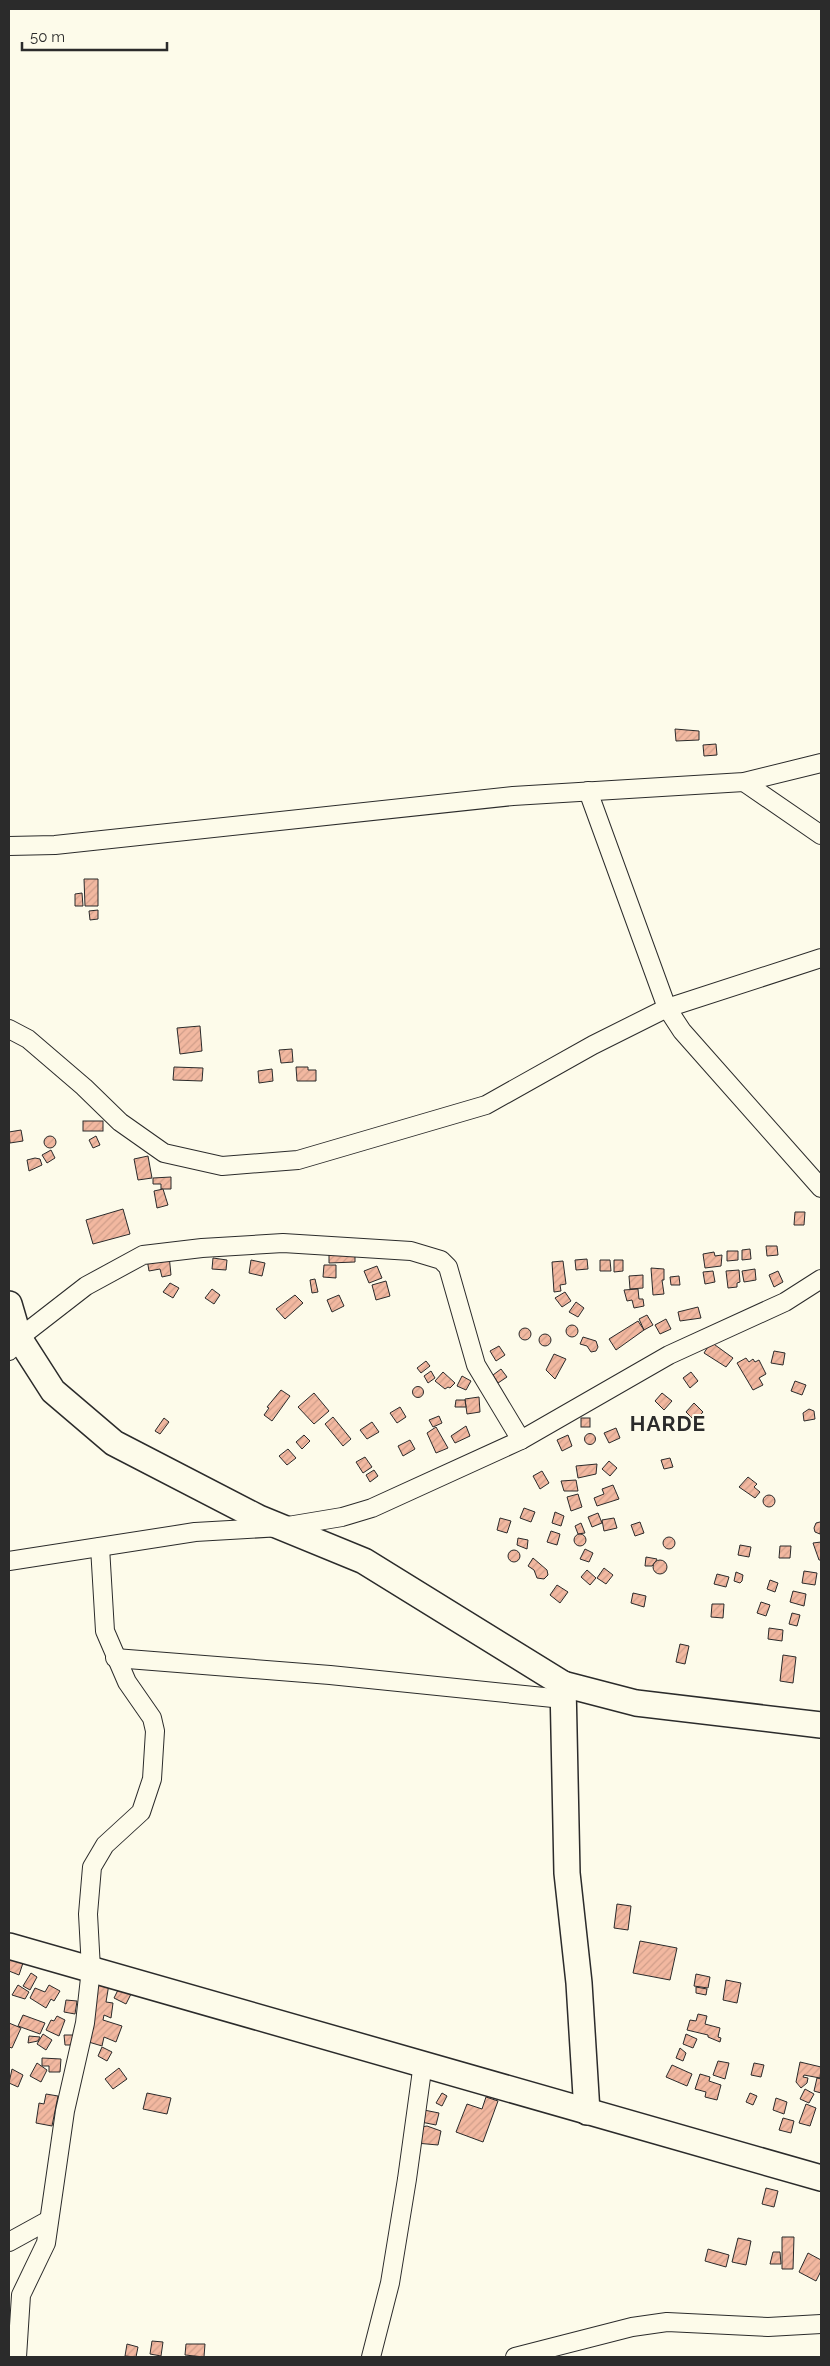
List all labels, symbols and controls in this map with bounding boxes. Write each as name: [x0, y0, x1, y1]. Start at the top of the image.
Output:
scale bar: [22, 20, 168, 52]
text: 50 m: [30, 28, 65, 46]
district label: HARDE: [630, 1411, 706, 1436]

